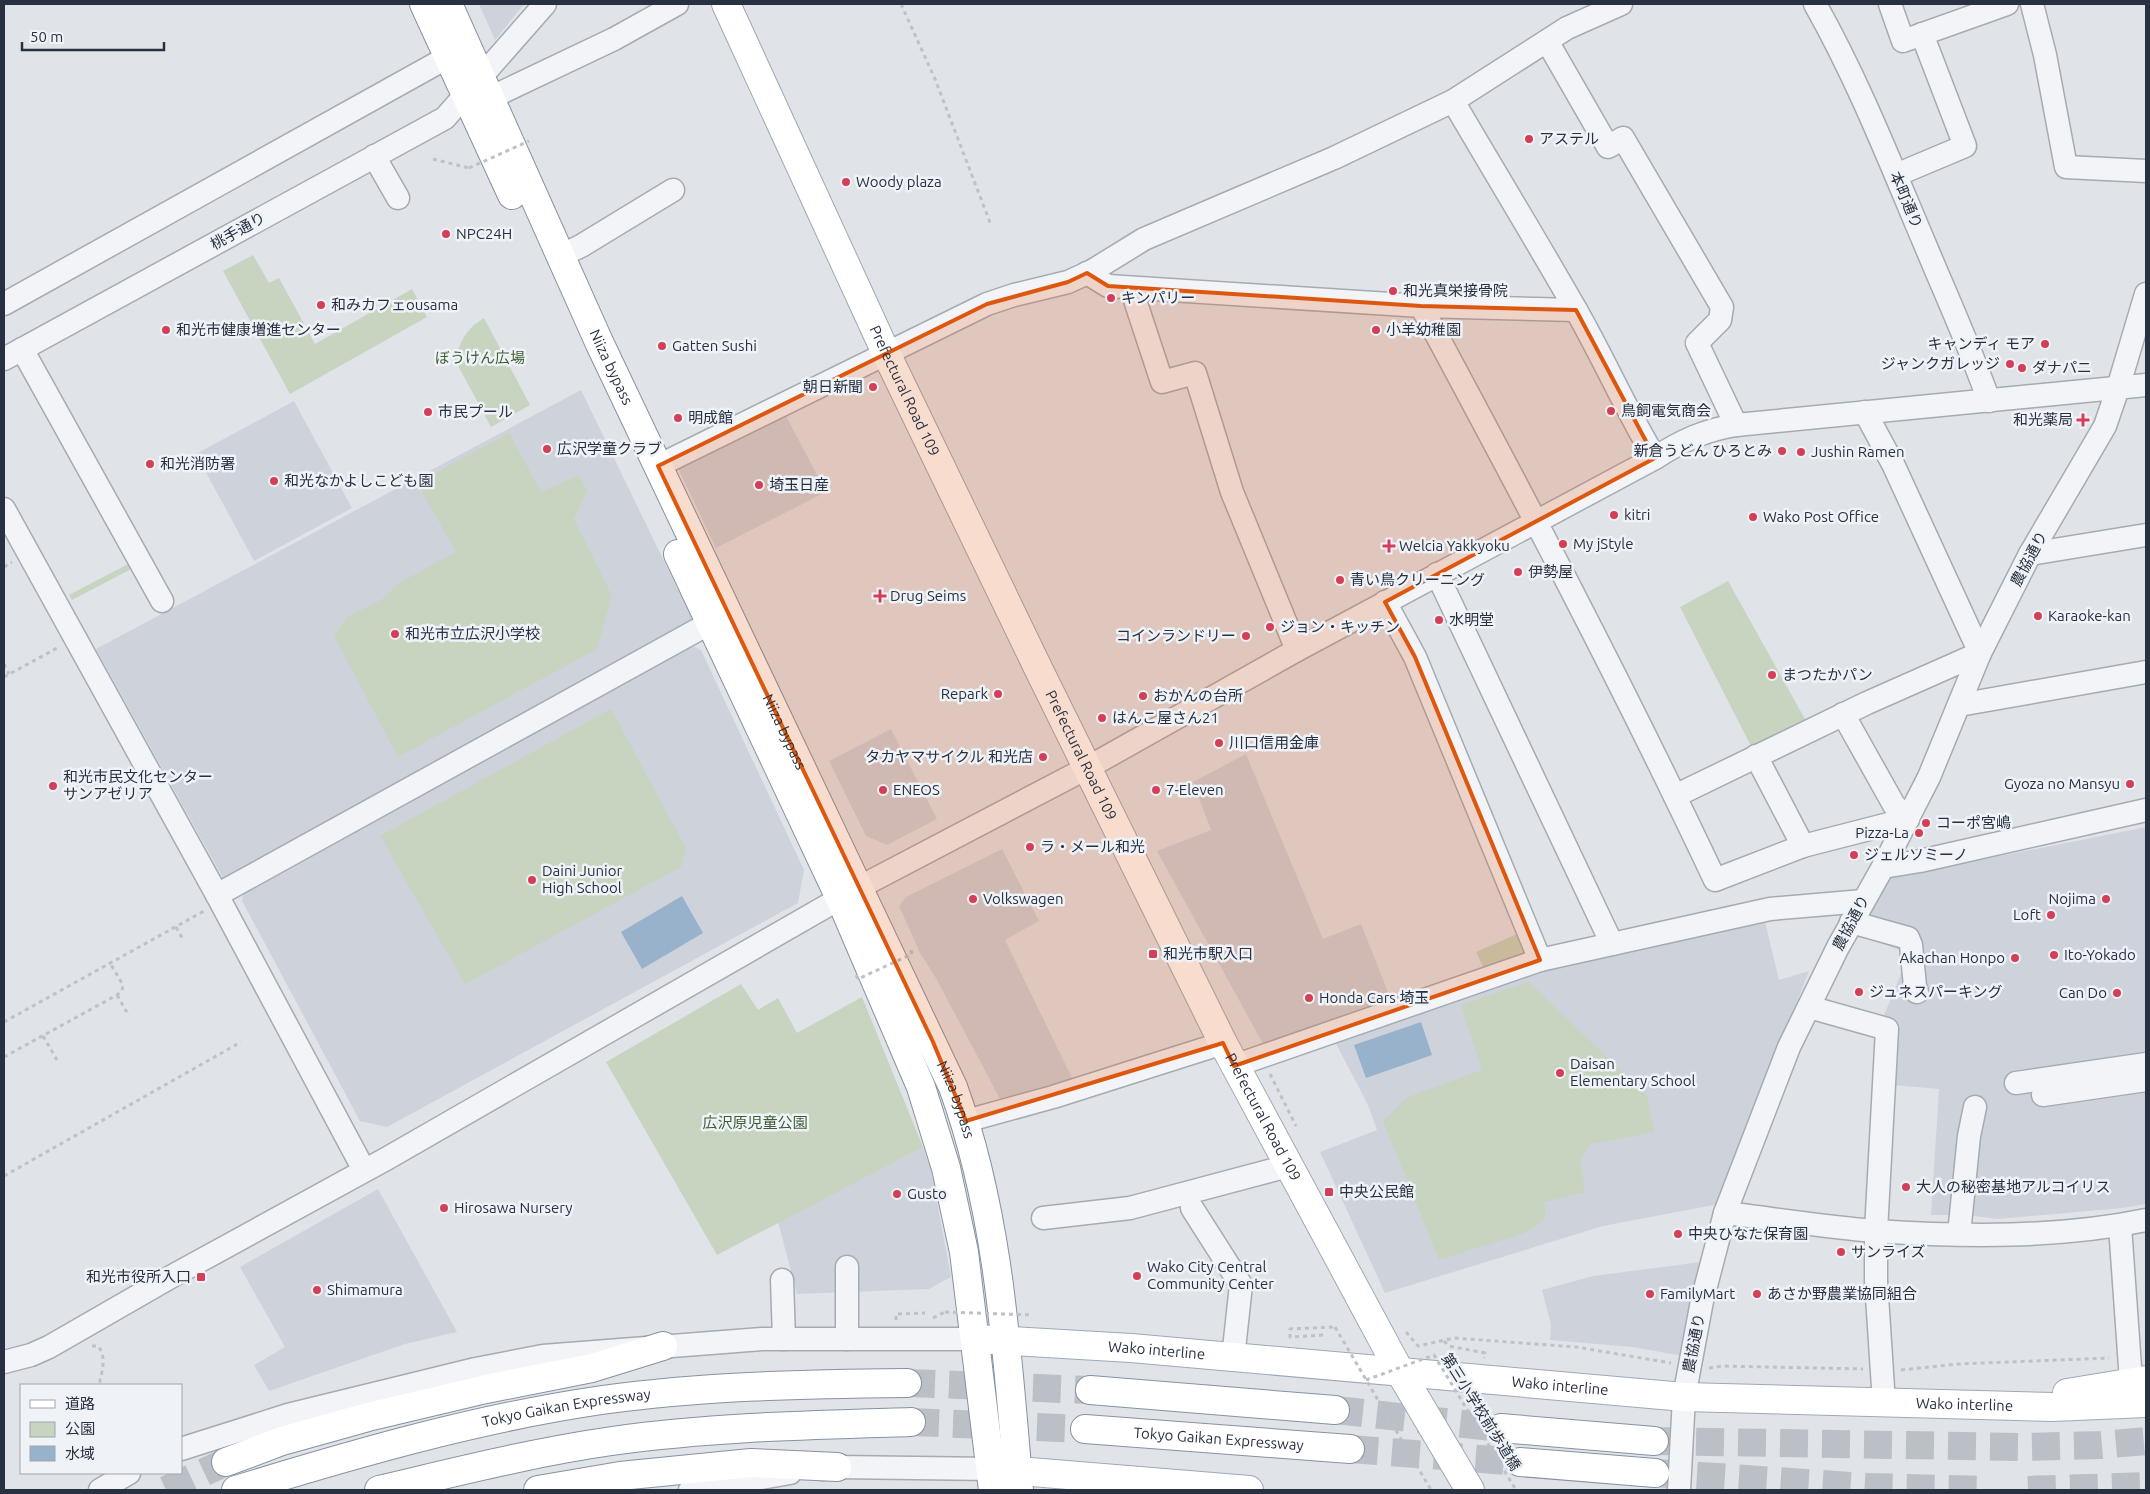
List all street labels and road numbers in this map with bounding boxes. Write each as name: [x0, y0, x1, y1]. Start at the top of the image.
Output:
street label: 本町通り: [1887, 169, 1926, 231]
street label: 桃手通り: [207, 209, 268, 253]
street label: Prefectural Road 109: [867, 323, 943, 459]
street label: Niiza bypass: [586, 326, 637, 407]
street label: 農協通り: [2007, 528, 2050, 589]
street label: Prefectural Road 109: [1042, 687, 1121, 823]
street label: Niiza bypass: [760, 691, 810, 772]
street label: 農協通り: [1829, 892, 1872, 953]
street label: Prefectural Road 109: [1222, 1050, 1305, 1184]
street label: Niiza bypass: [934, 1058, 978, 1140]
street label: 農協通り: [1679, 1312, 1708, 1374]
street label: Wako interline: [1108, 1338, 1206, 1363]
street label: 第三小学校前歩道橋: [1438, 1350, 1524, 1473]
street label: Wako interline: [1511, 1373, 1609, 1398]
street label: Tokyo Gaikan Expressway: [481, 1385, 651, 1430]
street label: Wako interline: [1916, 1394, 2013, 1414]
street label: Tokyo Gaikan Expressway: [1133, 1424, 1304, 1453]

